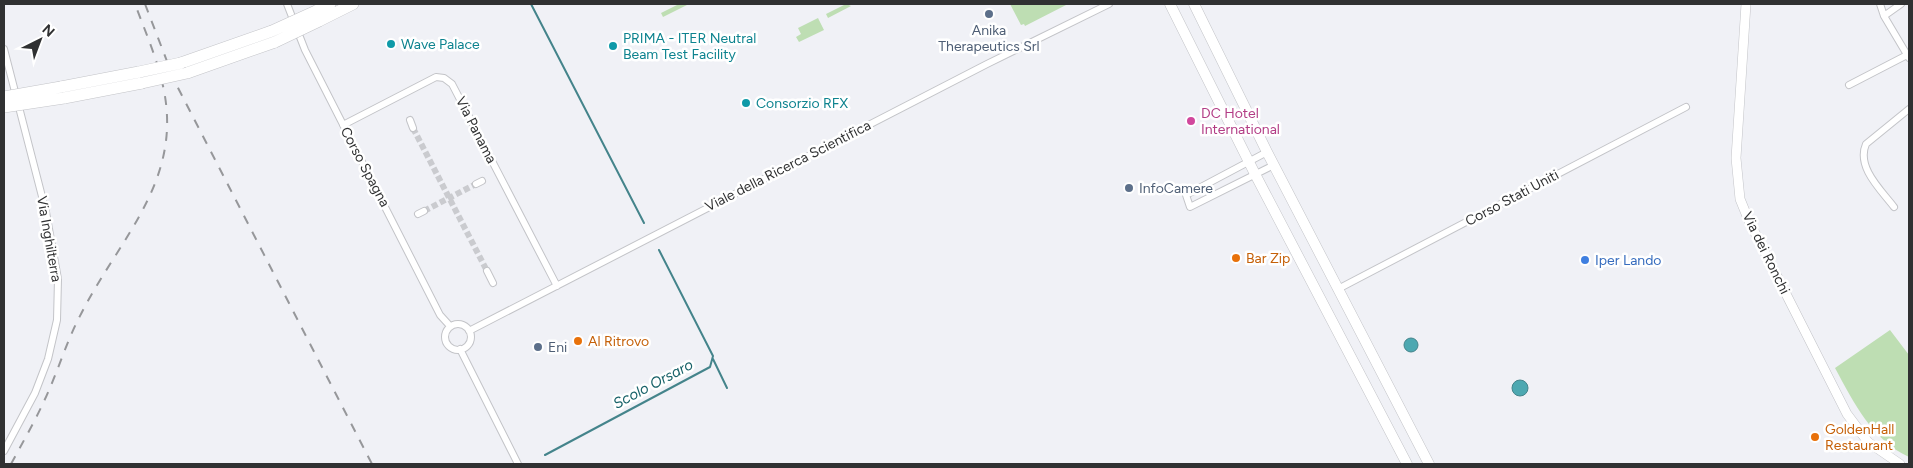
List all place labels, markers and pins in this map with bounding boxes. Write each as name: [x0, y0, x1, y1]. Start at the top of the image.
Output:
marker: Anika Therapeutics Srl: [983, 8, 995, 20]
place label: Anika Therapeutics Srl: [938, 22, 1040, 55]
place label: PRIMA - ITER Neutral Beam Test Facility: [623, 30, 756, 63]
place label: Wave Palace: [401, 36, 480, 53]
marker: Wave Palace: [385, 38, 397, 50]
marker: PRIMA - ITER Neutral Beam Test Facility: [607, 40, 619, 52]
place label: Consorzio RFX: [756, 95, 848, 112]
marker: Consorzio RFX: [740, 97, 752, 109]
place label: DC Hotel International: [1201, 105, 1280, 138]
marker: DC Hotel International: [1185, 115, 1197, 127]
place label: InfoCamere: [1139, 180, 1213, 197]
marker: InfoCamere: [1123, 182, 1135, 194]
place label: Bar Zip: [1246, 250, 1290, 267]
marker: Bar Zip: [1230, 252, 1242, 264]
place label: Iper Lando: [1595, 252, 1661, 269]
marker: Iper Lando: [1579, 254, 1591, 266]
place label: Al Ritrovo: [588, 333, 649, 350]
marker: Al Ritrovo: [572, 335, 584, 347]
place label: Eni: [548, 339, 567, 356]
marker: Eni: [532, 341, 544, 353]
place label: GoldenHall Restaurant: [1825, 421, 1894, 454]
marker: GoldenHall Restaurant: [1809, 431, 1821, 443]

